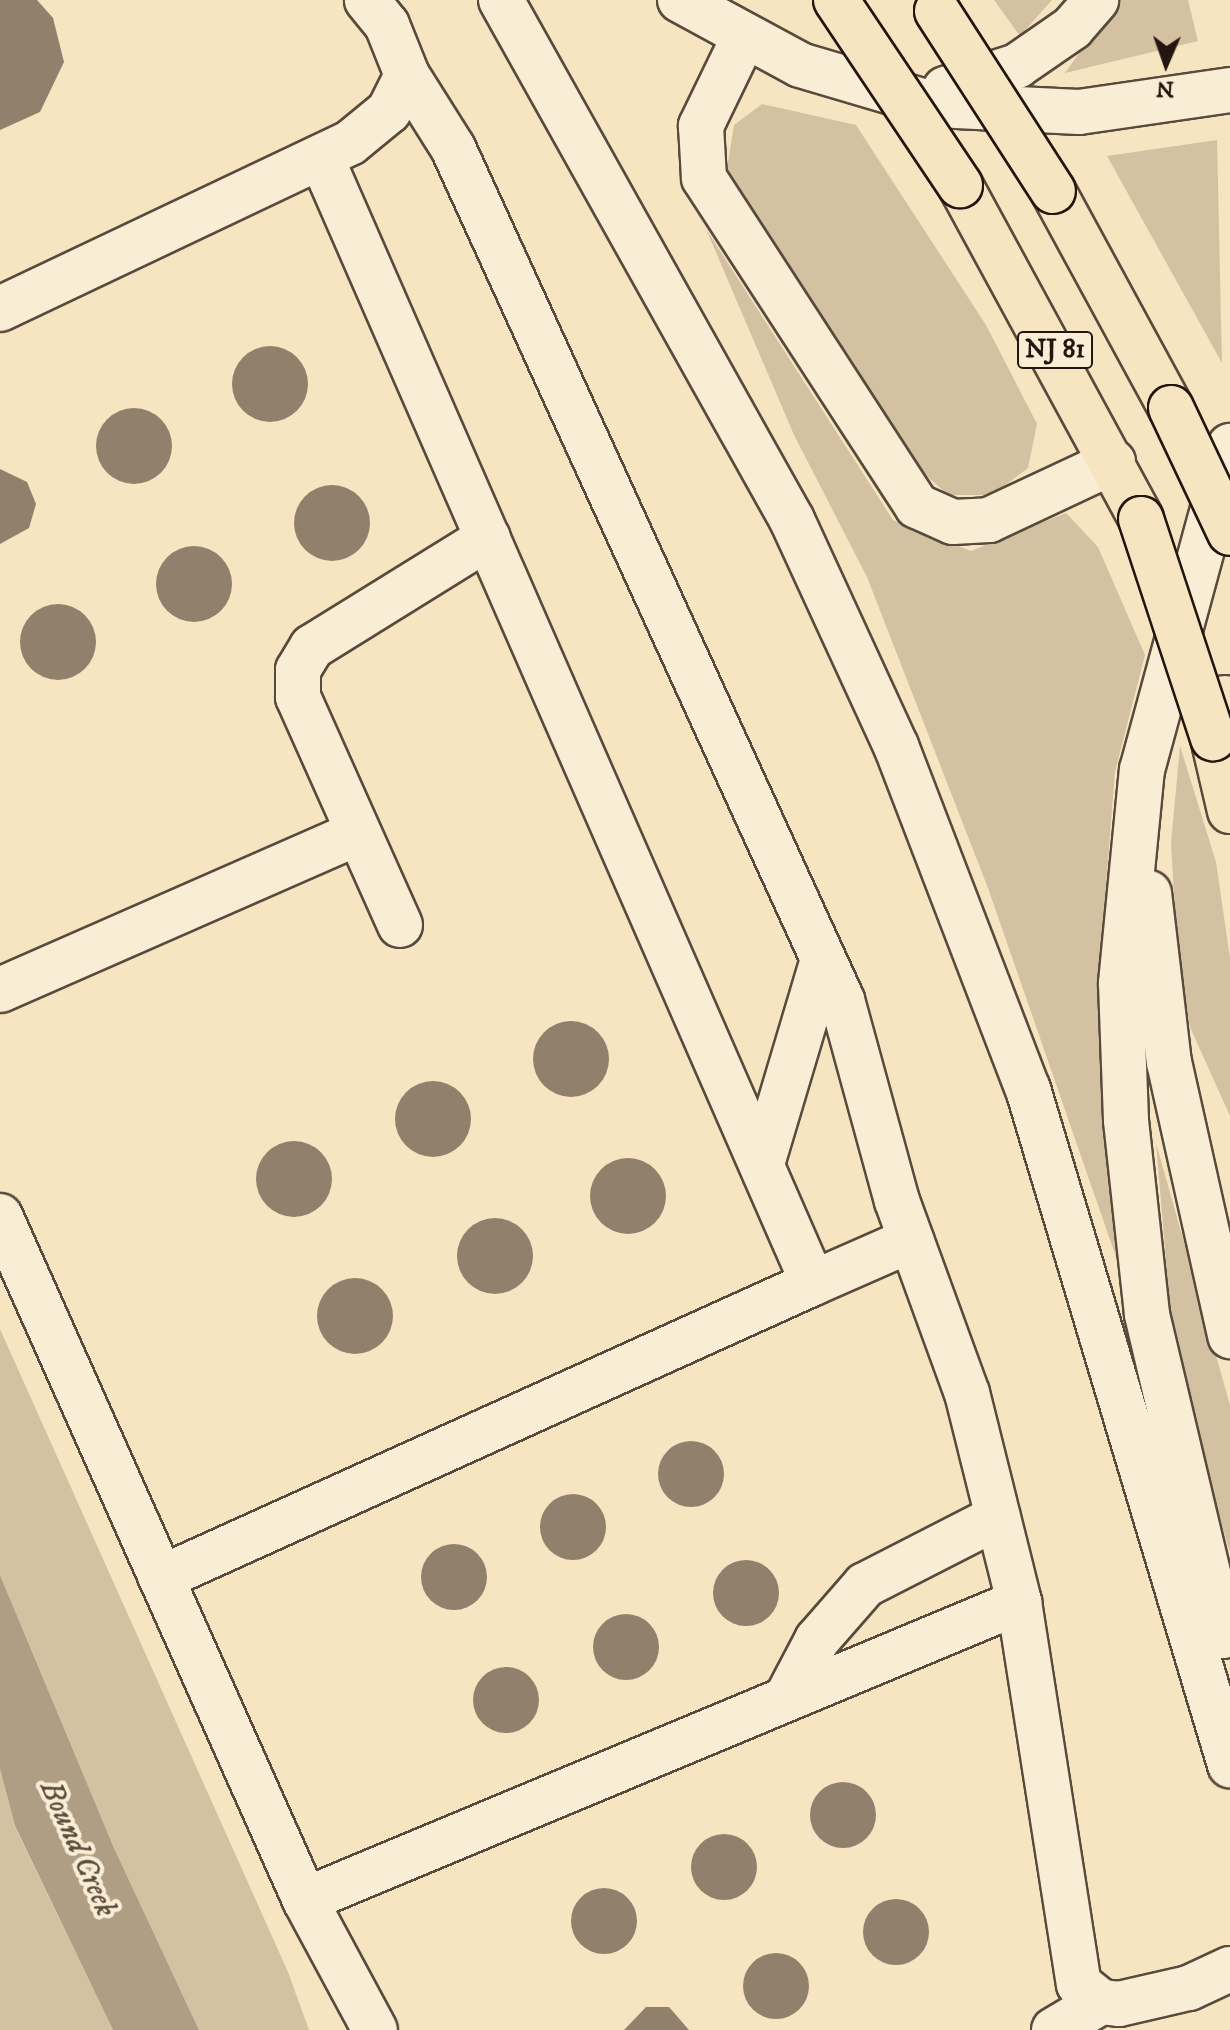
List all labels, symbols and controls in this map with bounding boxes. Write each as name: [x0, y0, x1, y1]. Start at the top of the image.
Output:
north arrow: [1126, 24, 1206, 104]
text: N: [1156, 75, 1175, 102]
road number: NJ 81: [1017, 328, 1093, 372]
water label: Bound Creek: [31, 1775, 123, 1923]

